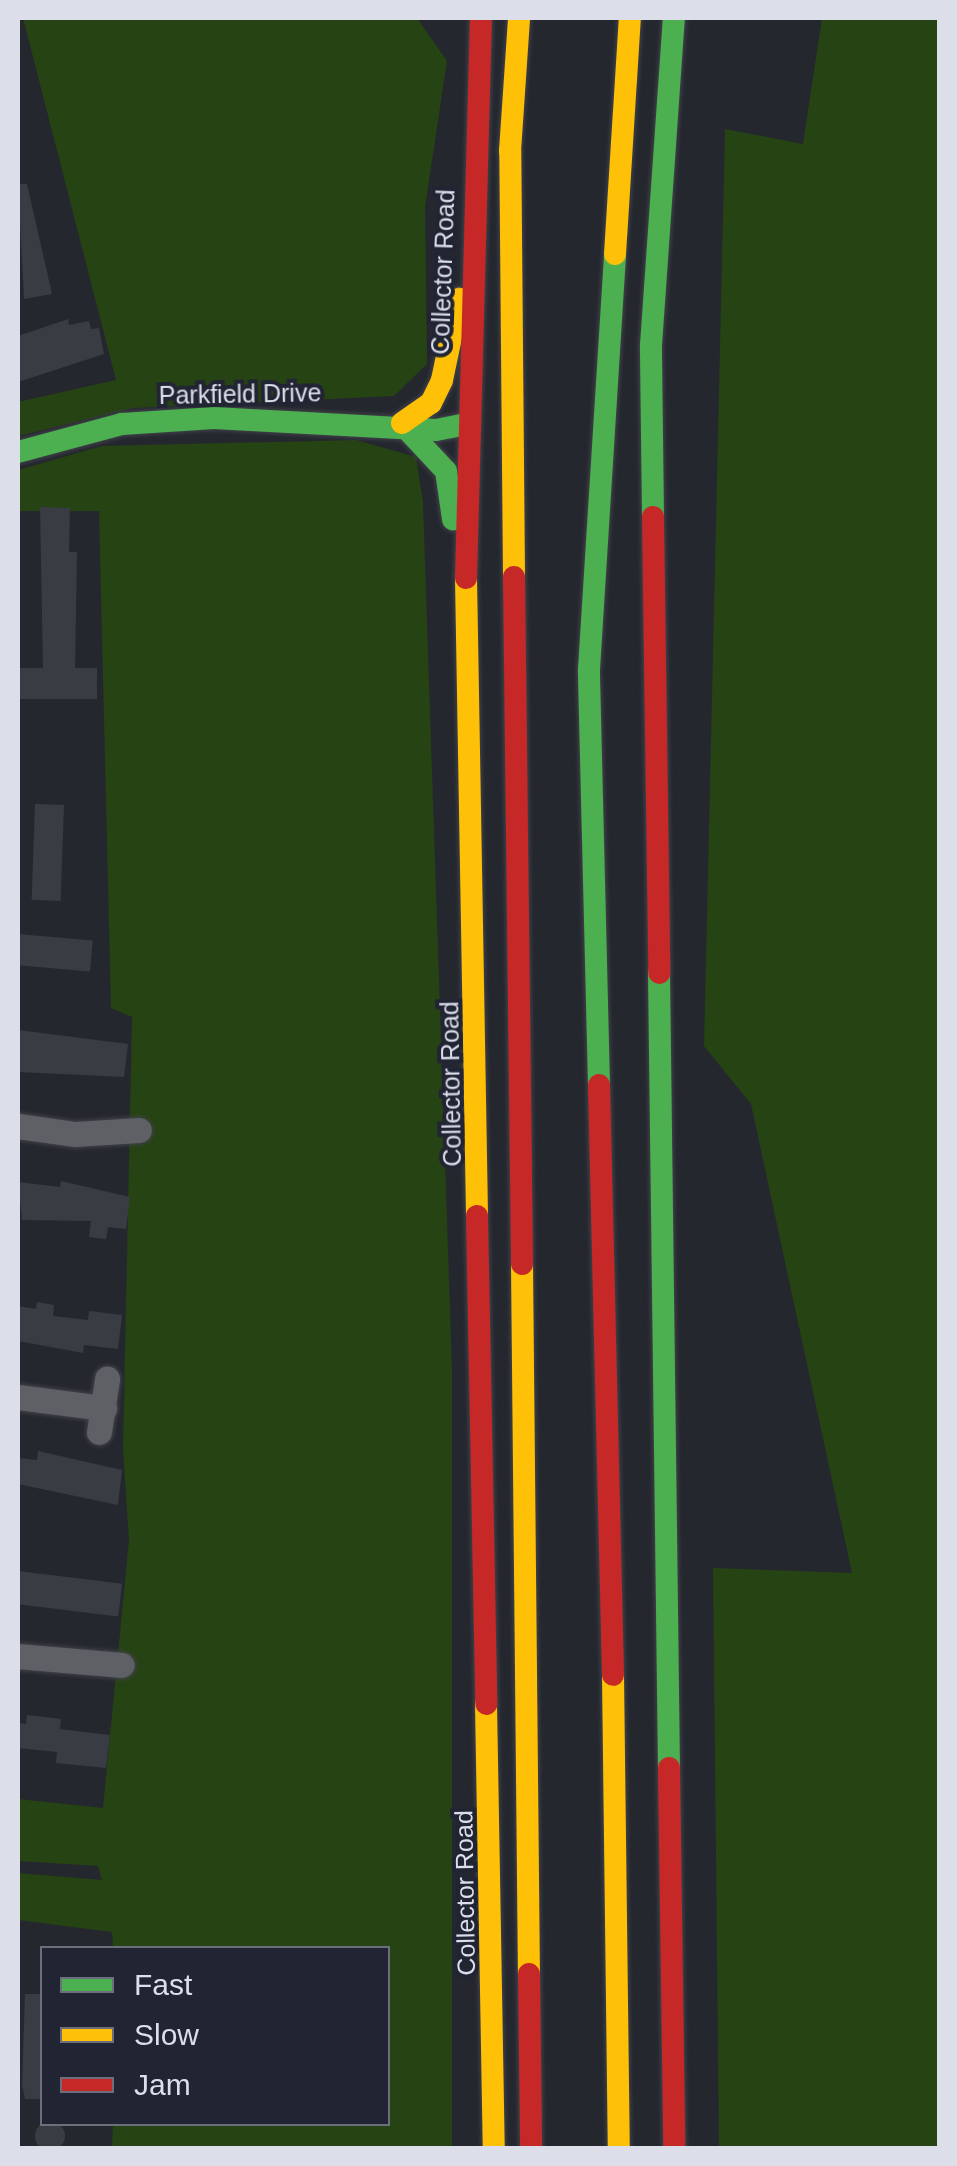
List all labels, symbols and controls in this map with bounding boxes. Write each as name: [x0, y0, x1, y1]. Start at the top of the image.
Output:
street label: Collector Road: [425, 189, 461, 355]
street label: Parkfield Drive: [158, 378, 322, 410]
street label: Collector Road: [435, 1001, 467, 1167]
street label: Collector Road: [449, 1810, 481, 1976]
legend: [40, 1946, 390, 2126]
text: Fast: [134, 1968, 192, 2001]
text: Slow: [134, 2018, 199, 2051]
text: Jam: [134, 2068, 191, 2101]

